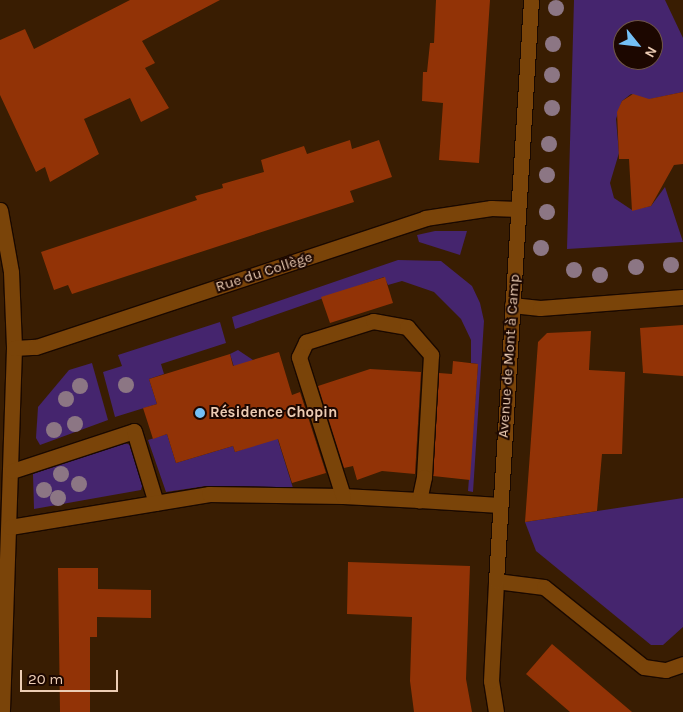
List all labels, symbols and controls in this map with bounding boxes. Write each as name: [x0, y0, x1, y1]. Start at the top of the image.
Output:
north arrow: [613, 20, 663, 70]
text: N: [641, 44, 661, 61]
street label: Rue du Collège: [213, 248, 315, 296]
street label: Avenue de Mont à Camp: [494, 273, 524, 439]
place label: Résidence Chopin: [210, 404, 337, 422]
marker: Résidence Chopin: [194, 407, 206, 419]
scale bar: [22, 660, 120, 692]
text: 20 m: [28, 670, 63, 688]

